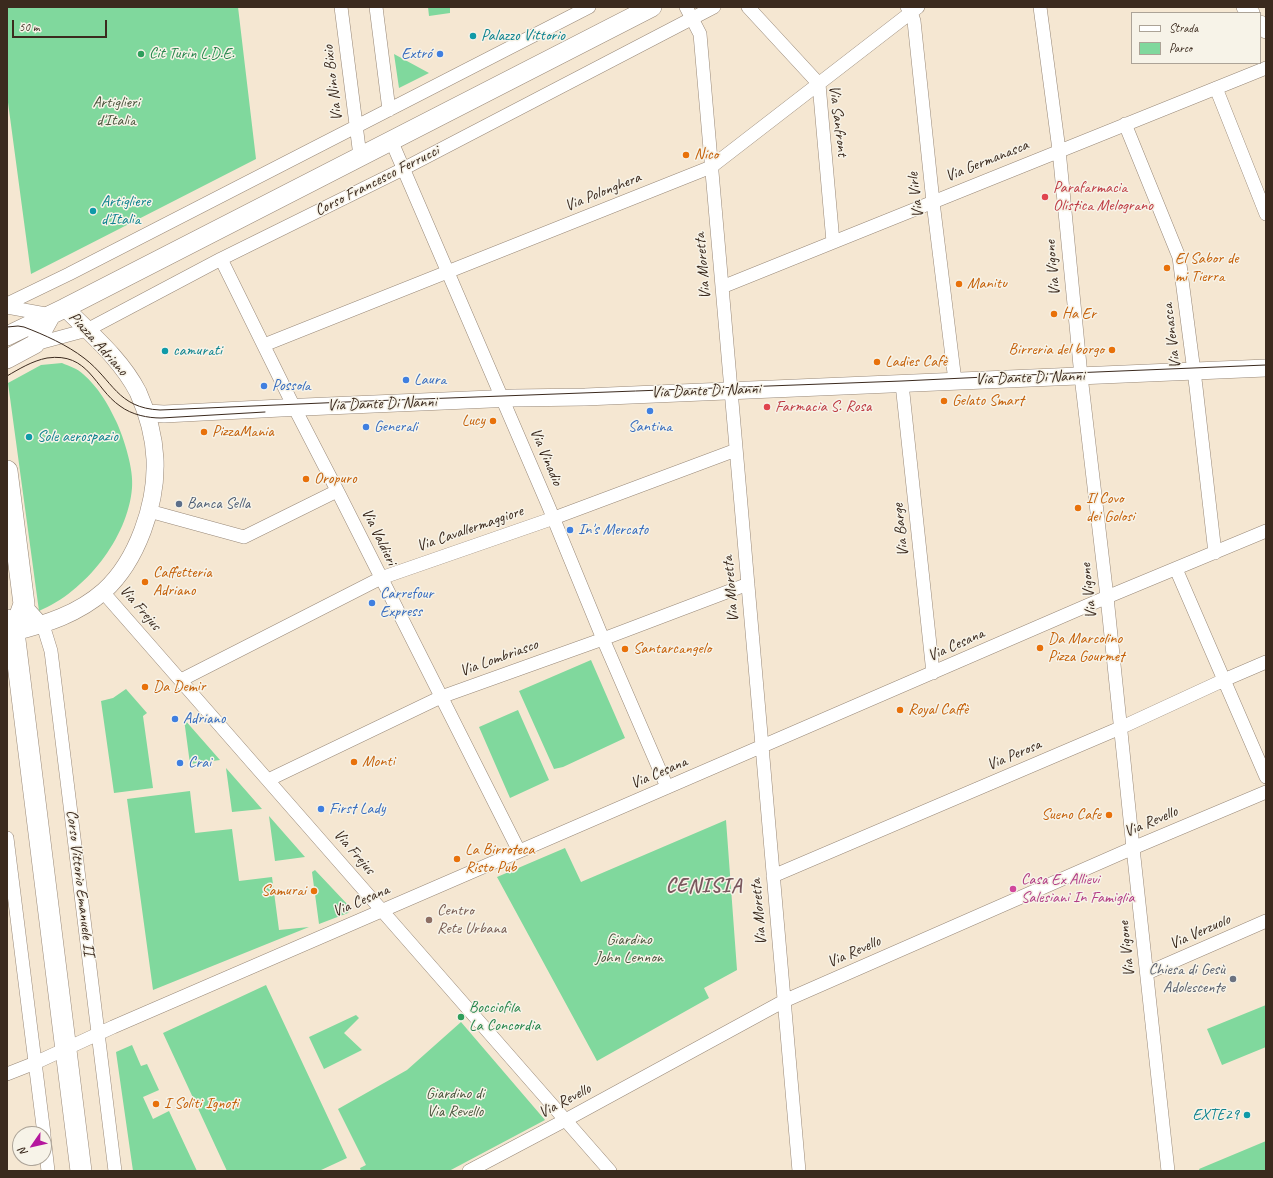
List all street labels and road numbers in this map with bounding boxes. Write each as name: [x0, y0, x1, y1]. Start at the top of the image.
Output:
street label: Via Nino Bixio: [319, 44, 347, 122]
street label: Via Sanfront: [824, 84, 852, 158]
street label: Via Germanasca: [943, 136, 1031, 186]
street label: Corso Francesco Ferrucci: [312, 141, 442, 221]
street label: Via Polonghera: [562, 168, 644, 216]
street label: Via Virle: [904, 171, 928, 219]
street label: Via Moretta: [691, 232, 715, 300]
street label: Via Vigone: [1041, 239, 1065, 297]
street label: Via Venasca: [1158, 302, 1186, 370]
street label: Piazza Adriano: [64, 308, 132, 380]
street label: Via Dante Di Nanni: [975, 366, 1085, 390]
street label: Via Dante Di Nanni: [651, 379, 761, 403]
street label: Via Dante Di Nanni: [327, 392, 437, 416]
street label: Via Vinadio: [525, 425, 567, 489]
street label: Via Cavallermaggiore: [414, 502, 526, 556]
street label: Via Barge: [889, 503, 913, 557]
street label: Via Valdieri: [357, 505, 401, 569]
street label: Via Moretta: [719, 555, 743, 623]
street label: Via Vigone: [1077, 562, 1101, 620]
street label: Via Frejus: [115, 581, 165, 635]
street label: Via Cesana: [925, 624, 987, 666]
street label: Via Lombriasco: [457, 635, 541, 681]
street label: Via Perosa: [984, 735, 1044, 775]
street label: Via Cesana: [628, 753, 690, 793]
street label: Via Revello: [1121, 802, 1181, 842]
street label: Corso Vittorio Emanuele II: [62, 809, 98, 957]
street label: Via Frejus: [329, 825, 379, 879]
street label: Via Moretta: [747, 878, 771, 946]
street label: Via Cesana: [330, 881, 392, 921]
street label: Via Verzuolo: [1167, 910, 1233, 954]
street label: Via Vigone: [1115, 920, 1139, 978]
street label: Via Revello: [824, 932, 884, 972]
street label: Via Revello: [536, 1079, 594, 1123]

